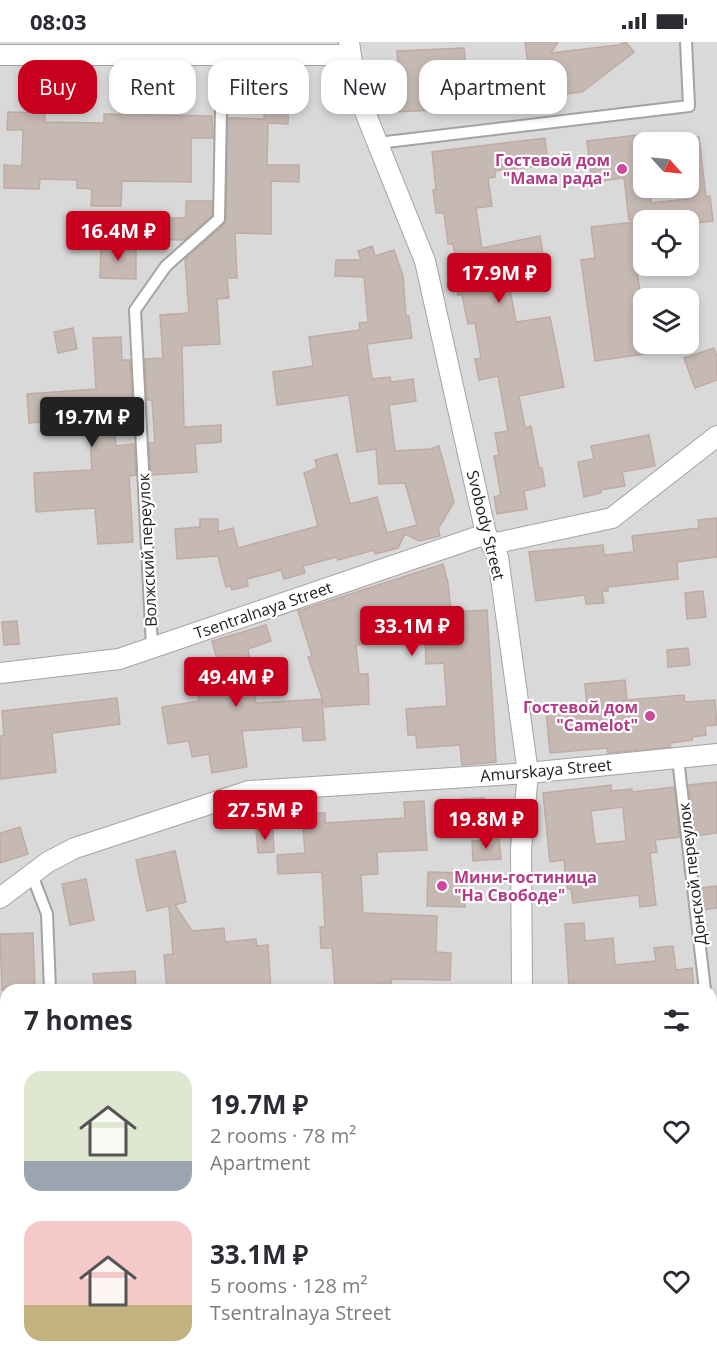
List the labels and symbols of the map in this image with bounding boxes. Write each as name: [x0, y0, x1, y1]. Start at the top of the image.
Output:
north arrow: [633, 132, 699, 198]
place label: Гостевой дом "Мама рада": [495, 149, 610, 189]
marker: Гостевой дом "Мама рада": [615, 162, 629, 176]
pin: 16.4M ₽: [63, 211, 173, 262]
pin: 17.9M ₽: [444, 253, 554, 304]
pin: 19.7M ₽: [37, 397, 147, 448]
street label: Svobody Street: [462, 468, 510, 583]
street label: Волжский переулок: [132, 472, 162, 627]
street label: Tsentralnaya Street: [191, 576, 335, 644]
pin: 33.1M ₽: [357, 606, 467, 657]
pin: 49.4M ₽: [181, 657, 291, 708]
place label: Гостевой дом "Camelot": [523, 696, 638, 736]
marker: Гостевой дом "Camelot": [643, 709, 657, 723]
street label: Amurskaya Street: [479, 753, 613, 787]
pin: 27.5M ₽: [210, 790, 320, 841]
pin: 19.8M ₽: [431, 799, 541, 850]
street label: Донской переулок: [672, 801, 712, 946]
place label: Мини-гостиница "На Свободе": [454, 866, 597, 906]
marker: Мини-гостиница "На Свободе": [435, 879, 449, 893]

